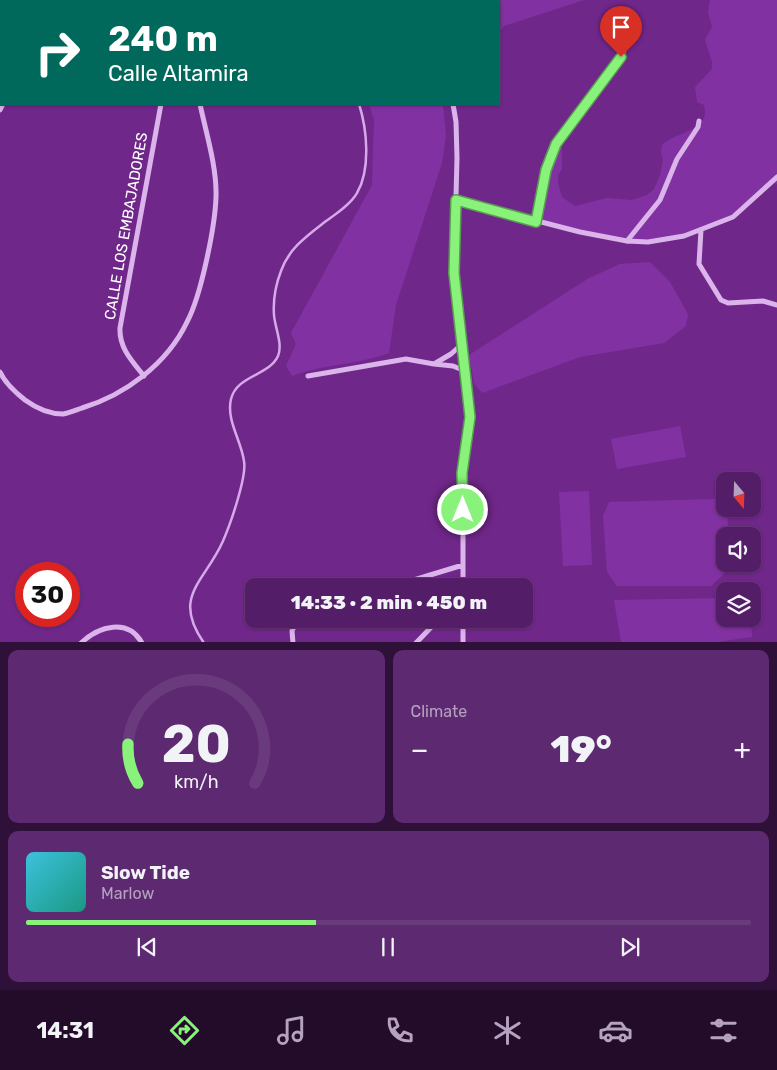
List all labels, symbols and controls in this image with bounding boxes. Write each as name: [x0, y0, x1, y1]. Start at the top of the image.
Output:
pin: [600, 6, 642, 57]
icon: arrive: [607, 13, 635, 41]
text: 240 m: [108, 18, 218, 60]
icon: right: [25, 20, 90, 85]
text: Calle Altamira: [108, 60, 249, 87]
street label: CALLE LOS EMBAJADORES: [101, 131, 151, 321]
north arrow: [716, 472, 761, 518]
map controls: [716, 472, 761, 627]
position arrow: [436, 483, 488, 535]
button: sound: [716, 527, 761, 572]
speed limit sign: 30: [15, 562, 80, 627]
button: layers: [716, 582, 761, 627]
text: 14:33 · 2 min · 450 m: [291, 591, 487, 614]
text: Climate: [411, 702, 467, 721]
text: 20: [162, 713, 231, 775]
text: 19°: [551, 726, 612, 772]
text: −: [411, 733, 429, 766]
text: +: [734, 733, 751, 766]
text: km/h: [174, 771, 219, 792]
text: Slow Tide: [101, 861, 190, 884]
text: Marlow: [101, 884, 154, 903]
icon: previous: [133, 933, 161, 961]
icon: pause: [374, 933, 402, 961]
icon: next: [616, 933, 644, 961]
icon: directions: [167, 1013, 202, 1048]
icon: music: [274, 1013, 309, 1048]
icon: phone: [382, 1013, 417, 1048]
icon: climate: [490, 1013, 525, 1048]
icon: car: [598, 1013, 633, 1048]
icon: filters: [706, 1013, 741, 1048]
text: 14:31: [36, 1017, 94, 1044]

